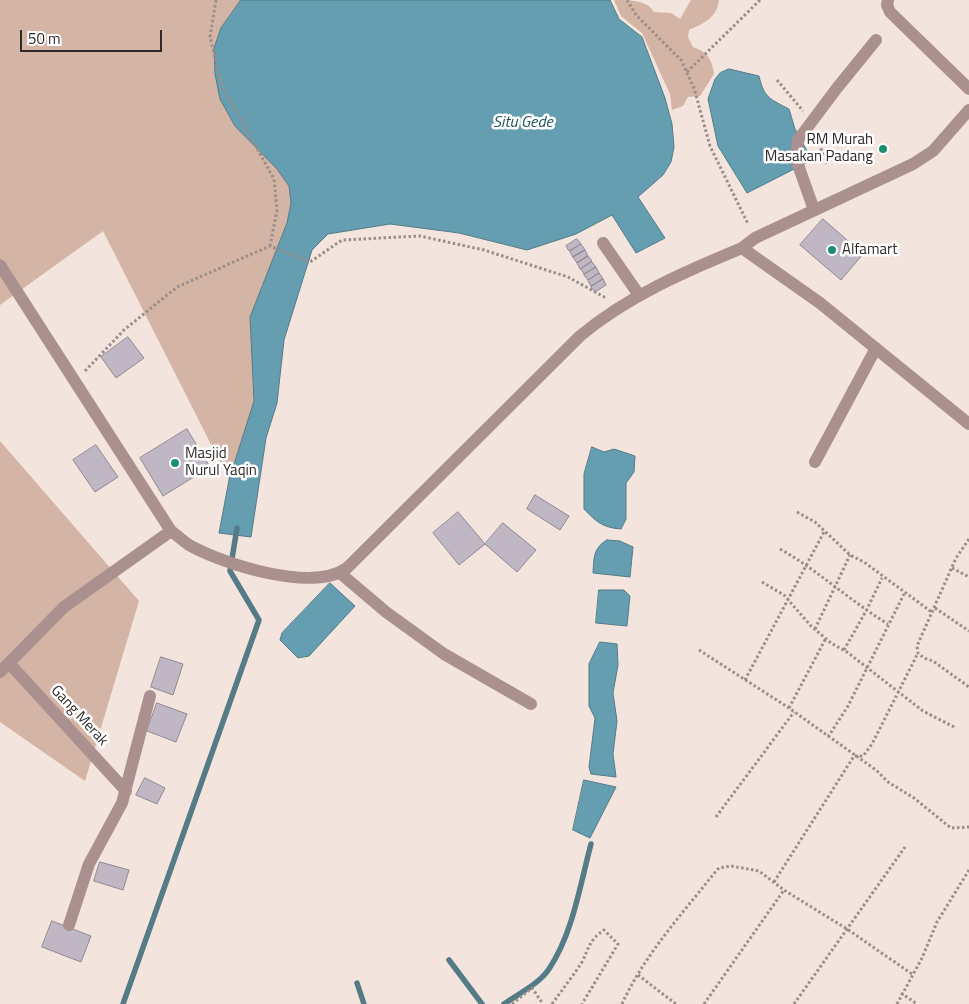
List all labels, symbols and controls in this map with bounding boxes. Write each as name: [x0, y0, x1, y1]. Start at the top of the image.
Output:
scale bar: [22, 20, 165, 52]
text: 50 m: [28, 27, 61, 50]
water label: Situ Gede: [493, 113, 553, 133]
place label: RM Murah Masakan Padang: [765, 131, 873, 166]
marker: RM Murah Masakan Padang: [877, 143, 889, 155]
place label: Alfamart: [842, 241, 897, 259]
marker: Alfamart: [826, 244, 838, 256]
place label: Masjid Nurul Yaqin: [185, 445, 257, 480]
marker: Masjid Nurul Yaqin: [169, 457, 181, 469]
street label: Gang Merak: [47, 682, 111, 750]

